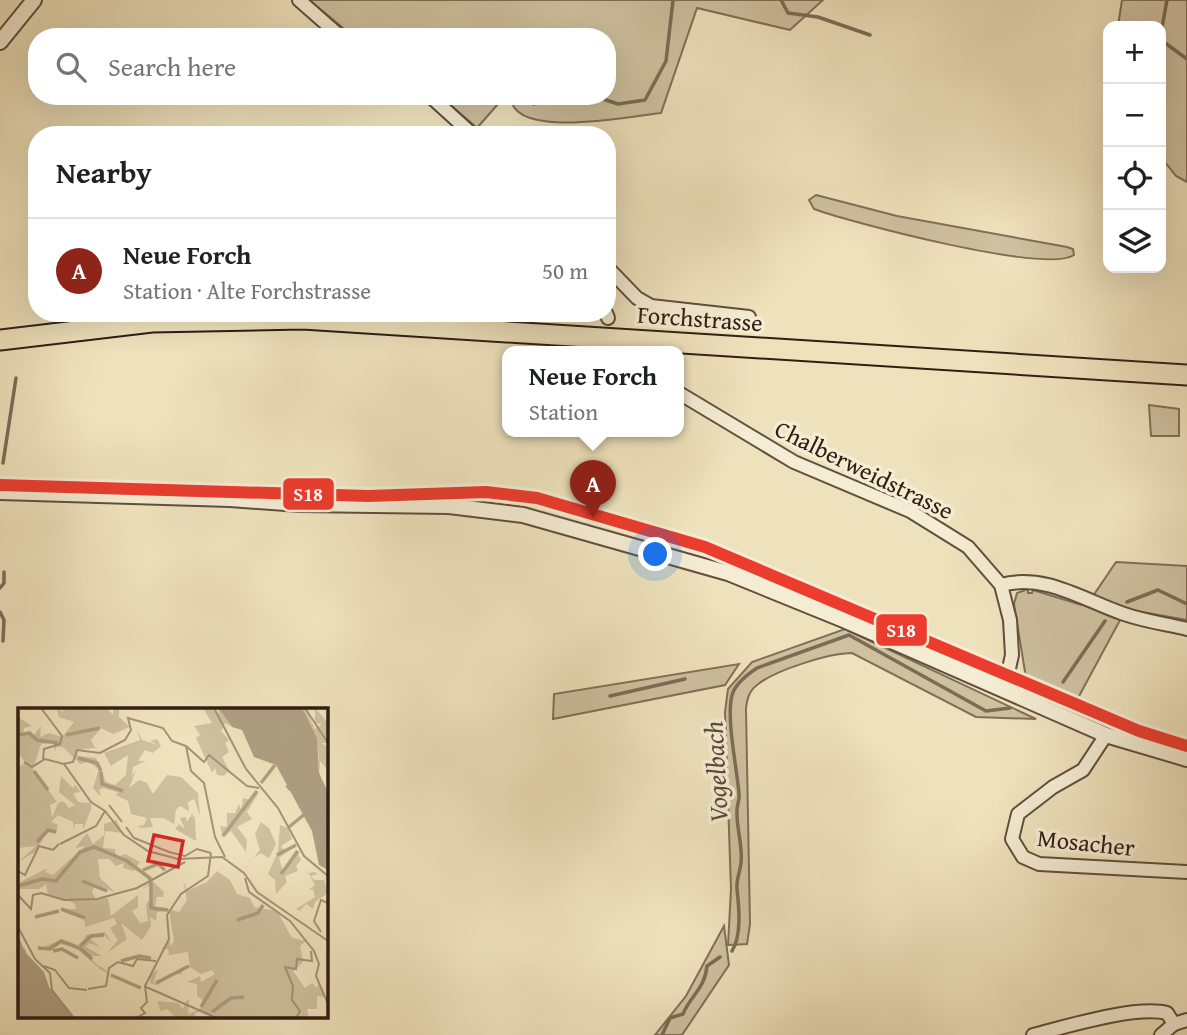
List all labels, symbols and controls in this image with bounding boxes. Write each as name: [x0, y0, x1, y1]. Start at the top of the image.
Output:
map controls: [1103, 21, 1166, 273]
button: +: [1103, 21, 1166, 84]
search box: [28, 28, 616, 105]
text: Search here: [108, 47, 236, 86]
icon: search: [52, 48, 90, 86]
button: −: [1103, 84, 1166, 147]
button: locate: [1103, 147, 1166, 210]
text: Nearby: [56, 150, 152, 194]
button: layers: [1103, 210, 1166, 273]
text: Neue Forch: [123, 235, 251, 274]
text: A: [72, 254, 86, 287]
text: 50 m: [542, 254, 588, 287]
text: Station · Alte Forchstrasse: [123, 274, 371, 307]
street label: Forchstrasse: [636, 297, 764, 340]
popup: [502, 346, 684, 437]
text: Neue Forch: [529, 356, 657, 395]
text: Station: [529, 395, 598, 428]
street label: Chalberweidstrasse: [769, 411, 959, 528]
pin: A: [570, 460, 616, 518]
line badge: S18: [282, 477, 335, 511]
text: S18: [293, 480, 323, 508]
your location: [638, 537, 672, 571]
line badge: S18: [875, 613, 928, 647]
text: S18: [886, 616, 916, 644]
inset map: [18, 708, 327, 1018]
water label: Vogelbach: [693, 720, 738, 824]
street label: Mosacher: [1036, 820, 1137, 865]

